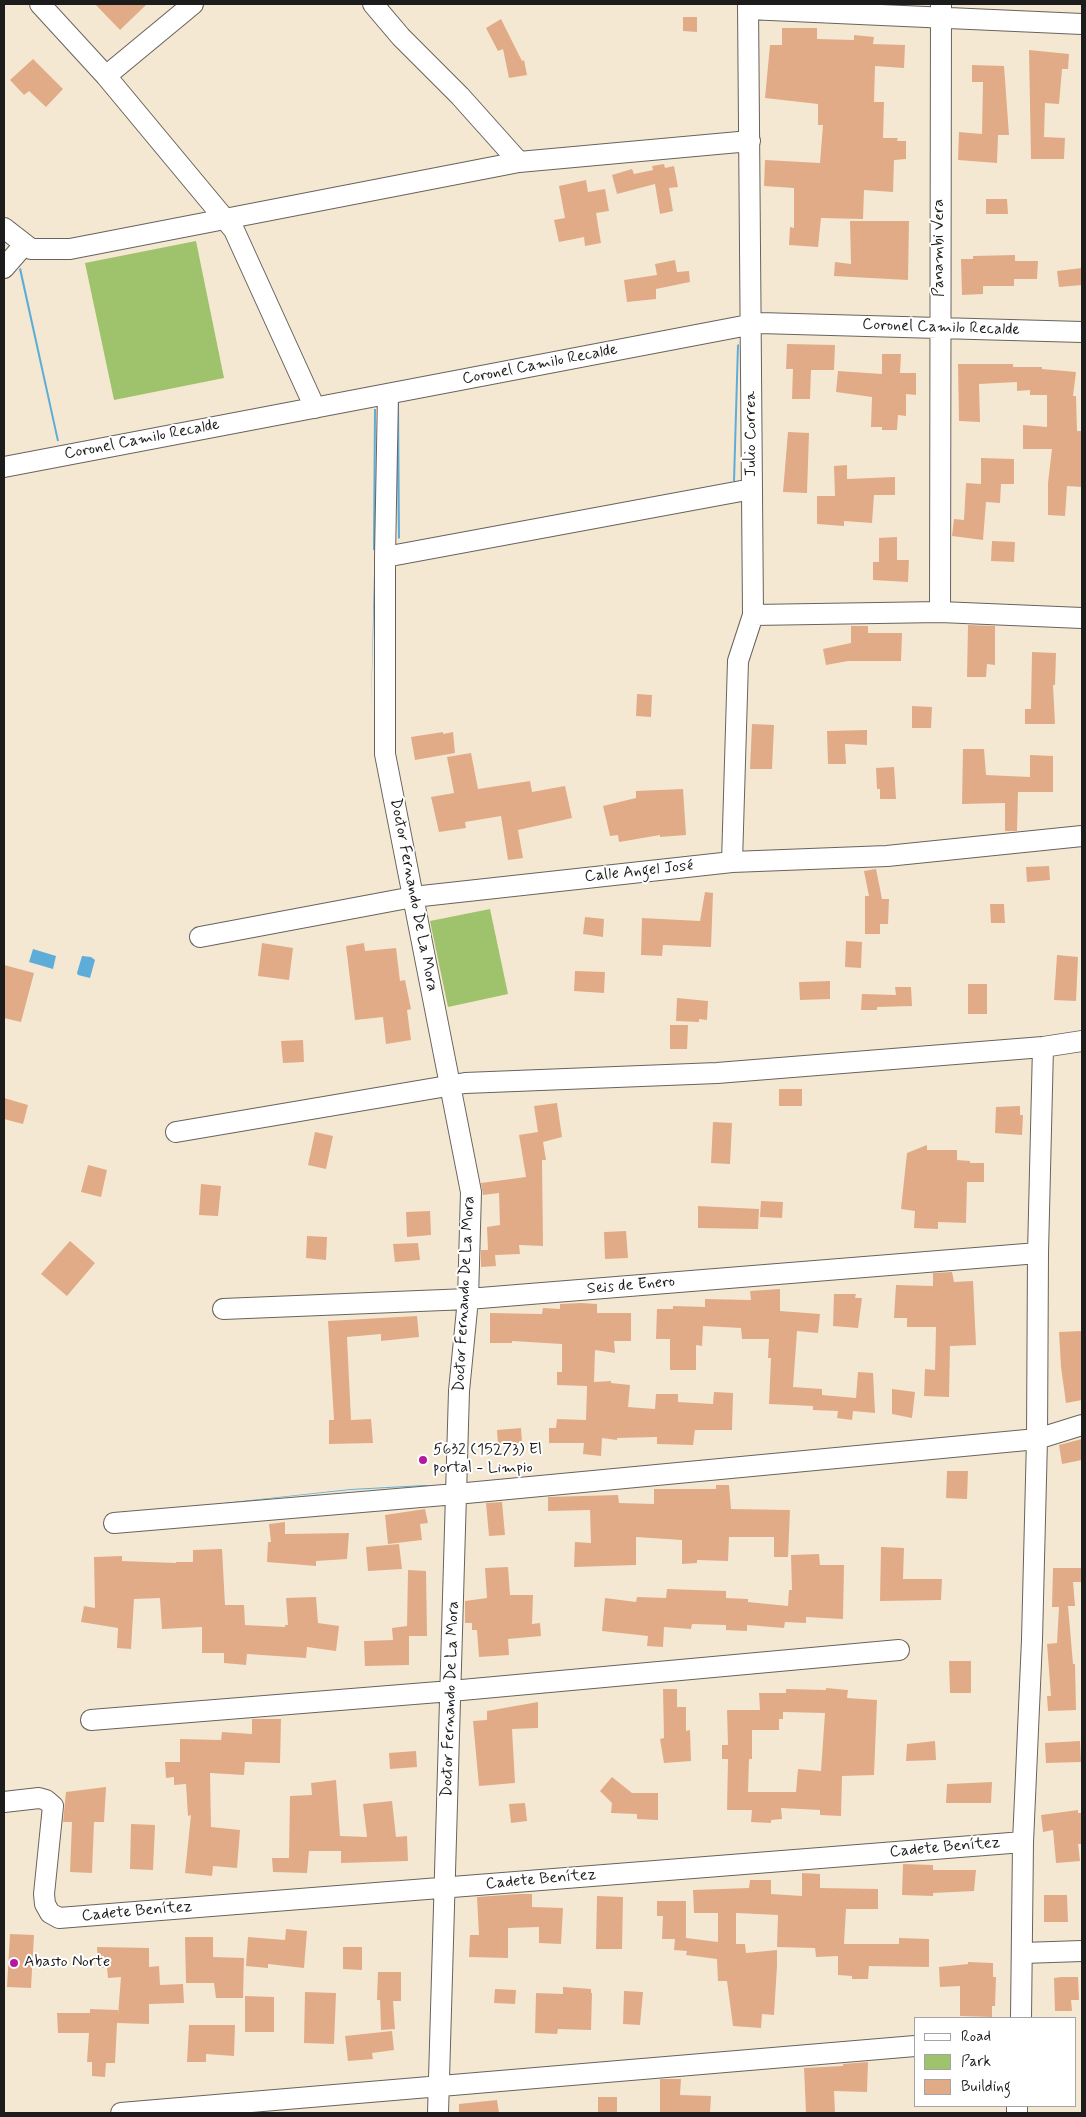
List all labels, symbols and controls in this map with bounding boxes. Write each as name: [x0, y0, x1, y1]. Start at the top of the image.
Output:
street label: Panambi Vera: [930, 199, 950, 297]
street label: Coronel Camilo Recalde: [862, 316, 1020, 340]
street label: Coronel Camilo Recalde: [461, 341, 619, 389]
street label: Julio Correa: [742, 391, 762, 477]
street label: Coronel Camilo Recalde: [63, 416, 221, 464]
street label: Doctor Fernando De La Mora: [385, 797, 441, 993]
street label: Calle Angel José: [584, 857, 694, 887]
street label: Doctor Fernando De La Mora: [450, 1196, 480, 1392]
street label: Seis de Enero: [586, 1273, 676, 1299]
place label: 5632 (15273) El portal - Limpio: [433, 1441, 542, 1479]
marker: 5632 (15273) El portal - Limpio: [417, 1454, 429, 1466]
street label: Doctor Fernando De La Mora: [438, 1601, 464, 1797]
street label: Cadete Benítez: [889, 1834, 1001, 1862]
street label: Cadete Benítez: [485, 1866, 597, 1894]
street label: Cadete Benítez: [81, 1898, 193, 1926]
place label: Abasto Norte: [24, 1953, 110, 1973]
marker: Abasto Norte: [8, 1957, 20, 1969]
legend: [914, 2017, 1076, 2107]
text: Road: [961, 2027, 991, 2047]
text: Park: [961, 2052, 991, 2072]
text: Building: [961, 2077, 1011, 2097]

